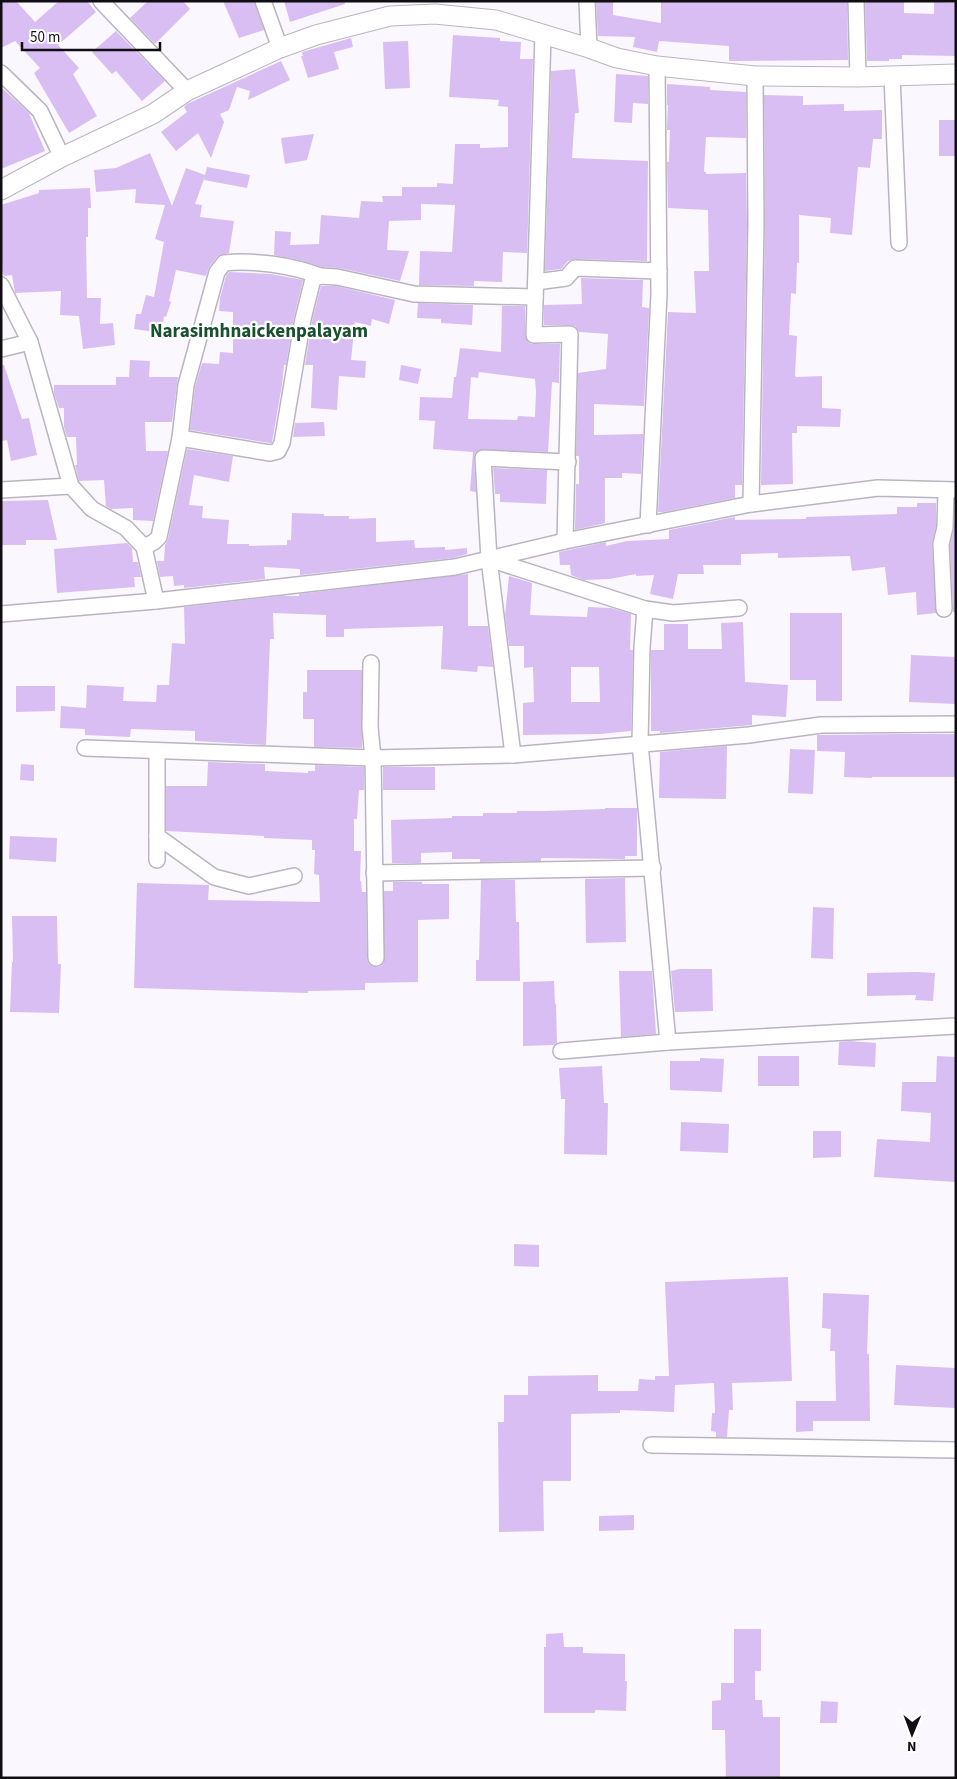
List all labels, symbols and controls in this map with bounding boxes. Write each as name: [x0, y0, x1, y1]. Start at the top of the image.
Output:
scale bar: [22, 20, 160, 52]
text: 50 m: [30, 27, 60, 48]
district label: Narasimhnaickenpalayam: [150, 318, 368, 345]
north arrow: [887, 1709, 937, 1759]
text: N: [907, 1736, 917, 1756]

